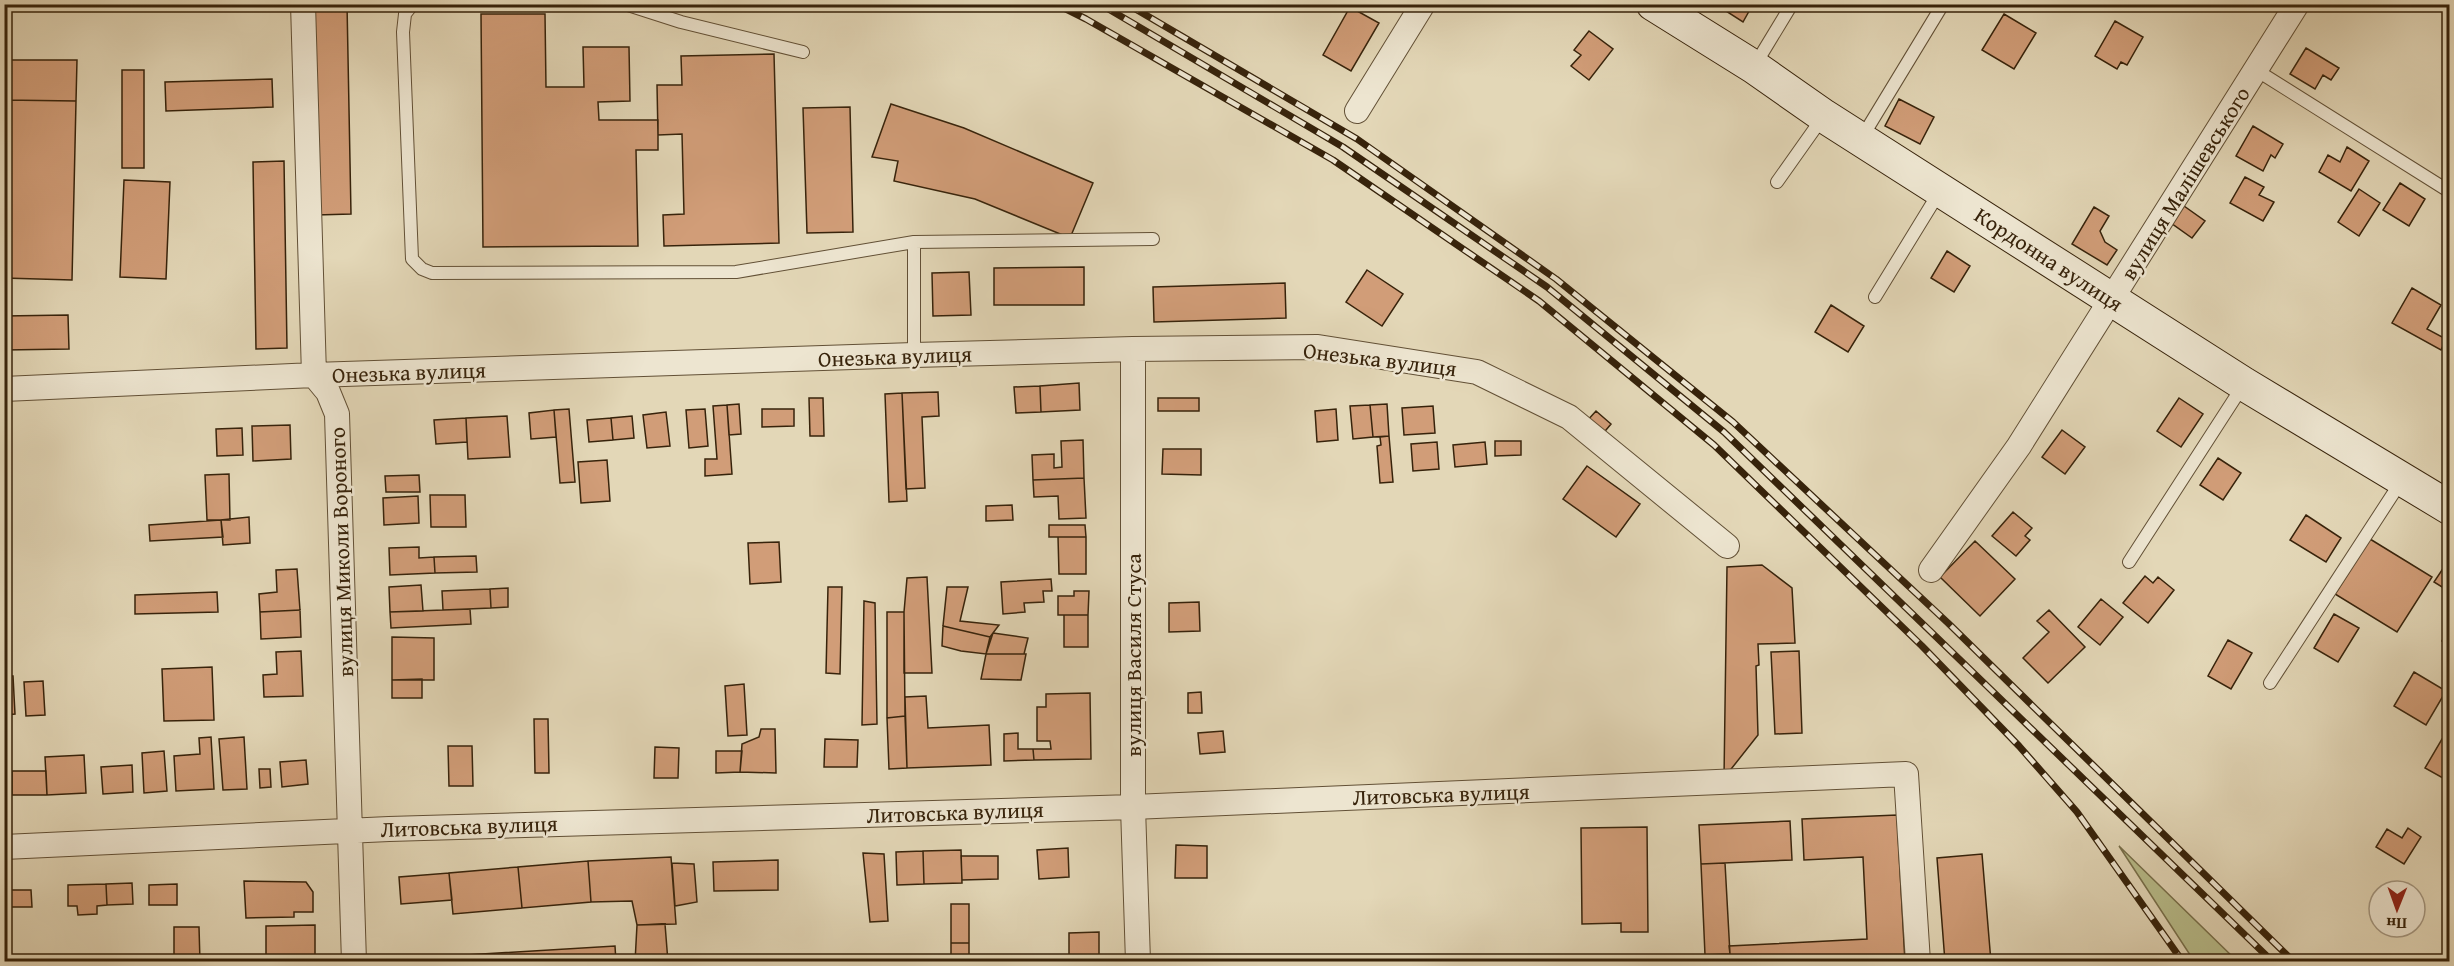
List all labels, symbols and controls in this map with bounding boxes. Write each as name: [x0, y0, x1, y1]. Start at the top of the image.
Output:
street label: вулиця Малішевського: [2112, 80, 2258, 286]
street label: Кордонна вулиця: [1968, 199, 2130, 319]
street label: Онезька вулиця: [1302, 334, 1458, 384]
street label: Онезька вулиця: [817, 337, 973, 375]
street label: Онезька вулиця: [331, 353, 487, 391]
street label: вулиця Миколи Вороного: [321, 426, 361, 678]
street label: вулиця Василя Стуса: [1117, 553, 1149, 757]
street label: Литовська вулиця: [1352, 775, 1530, 813]
street label: Литовська вулиця: [866, 793, 1044, 831]
street label: Литовська вулиця: [380, 807, 558, 845]
north arrow: [2367, 879, 2427, 939]
text: Пн: [2386, 912, 2407, 936]

